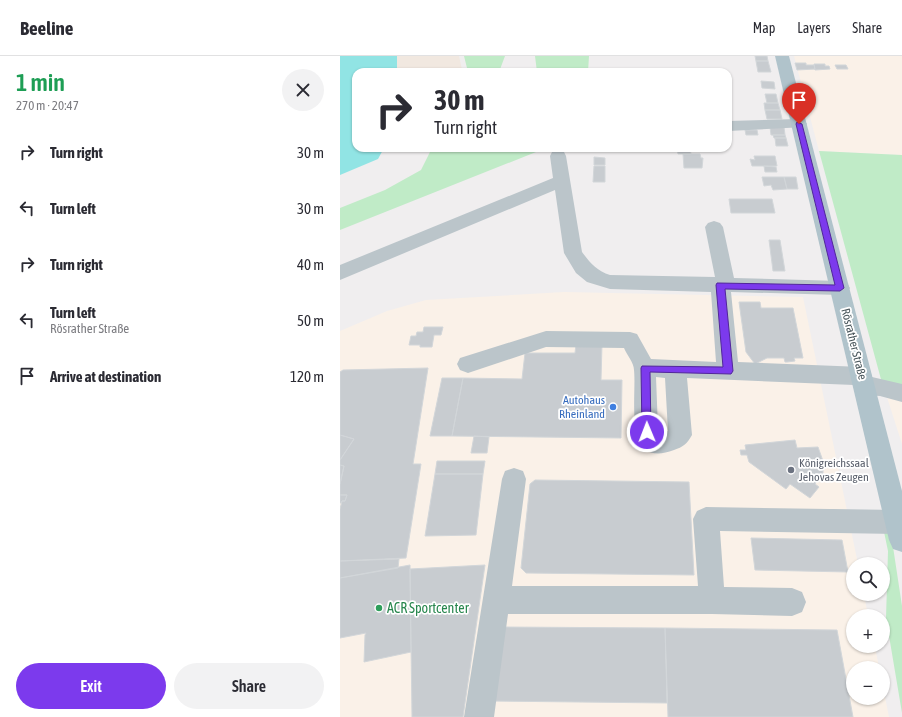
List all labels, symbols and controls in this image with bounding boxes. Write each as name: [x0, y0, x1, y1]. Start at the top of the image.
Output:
text: Beeline: [20, 17, 73, 39]
text: Map: [753, 20, 775, 36]
text: Layers: [797, 20, 830, 36]
text: Share: [852, 20, 882, 36]
text: 1 min: [16, 69, 65, 96]
button: close: [282, 69, 324, 111]
pin: [782, 83, 816, 124]
icon: right: [368, 84, 420, 136]
text: 30 m: [434, 84, 484, 116]
icon: arrive: [788, 89, 810, 111]
text: 270 m · 20:47: [16, 98, 79, 113]
text: Turn right: [434, 117, 497, 138]
icon: right: [16, 141, 38, 163]
text: Turn right: [50, 144, 103, 161]
text: 30 m: [297, 144, 324, 161]
icon: left: [16, 197, 38, 219]
text: Turn left: [50, 200, 96, 217]
text: 30 m: [297, 200, 324, 217]
icon: right: [16, 253, 38, 275]
text: Turn right: [50, 256, 103, 273]
text: 40 m: [297, 256, 324, 273]
text: Turn left: [50, 304, 96, 321]
street label: Rösrather Straße: [838, 307, 870, 381]
icon: left: [16, 309, 38, 331]
text: 50 m: [297, 312, 324, 329]
text: Rösrather Straße: [50, 321, 129, 336]
icon: arrive: [16, 365, 38, 387]
text: Arrive at destination: [50, 368, 161, 385]
text: 120 m: [290, 368, 324, 385]
place label: Autohaus Rheinland: [559, 393, 605, 421]
marker: Autohaus Rheinland: [608, 402, 618, 412]
position arrow: [626, 411, 668, 453]
place label: Königreichssaal Jehovas Zeugen: [799, 456, 870, 484]
marker: Königreichssaal Jehovas Zeugen: [786, 465, 796, 475]
map controls: [846, 557, 890, 705]
button: search: [846, 557, 890, 601]
place label: ACR Sportcenter: [387, 600, 470, 616]
marker: ACR Sportcenter: [374, 603, 384, 613]
button: +: [846, 609, 890, 653]
button: −: [846, 661, 890, 705]
button: Exit: [16, 663, 166, 709]
button: Share: [174, 663, 324, 709]

